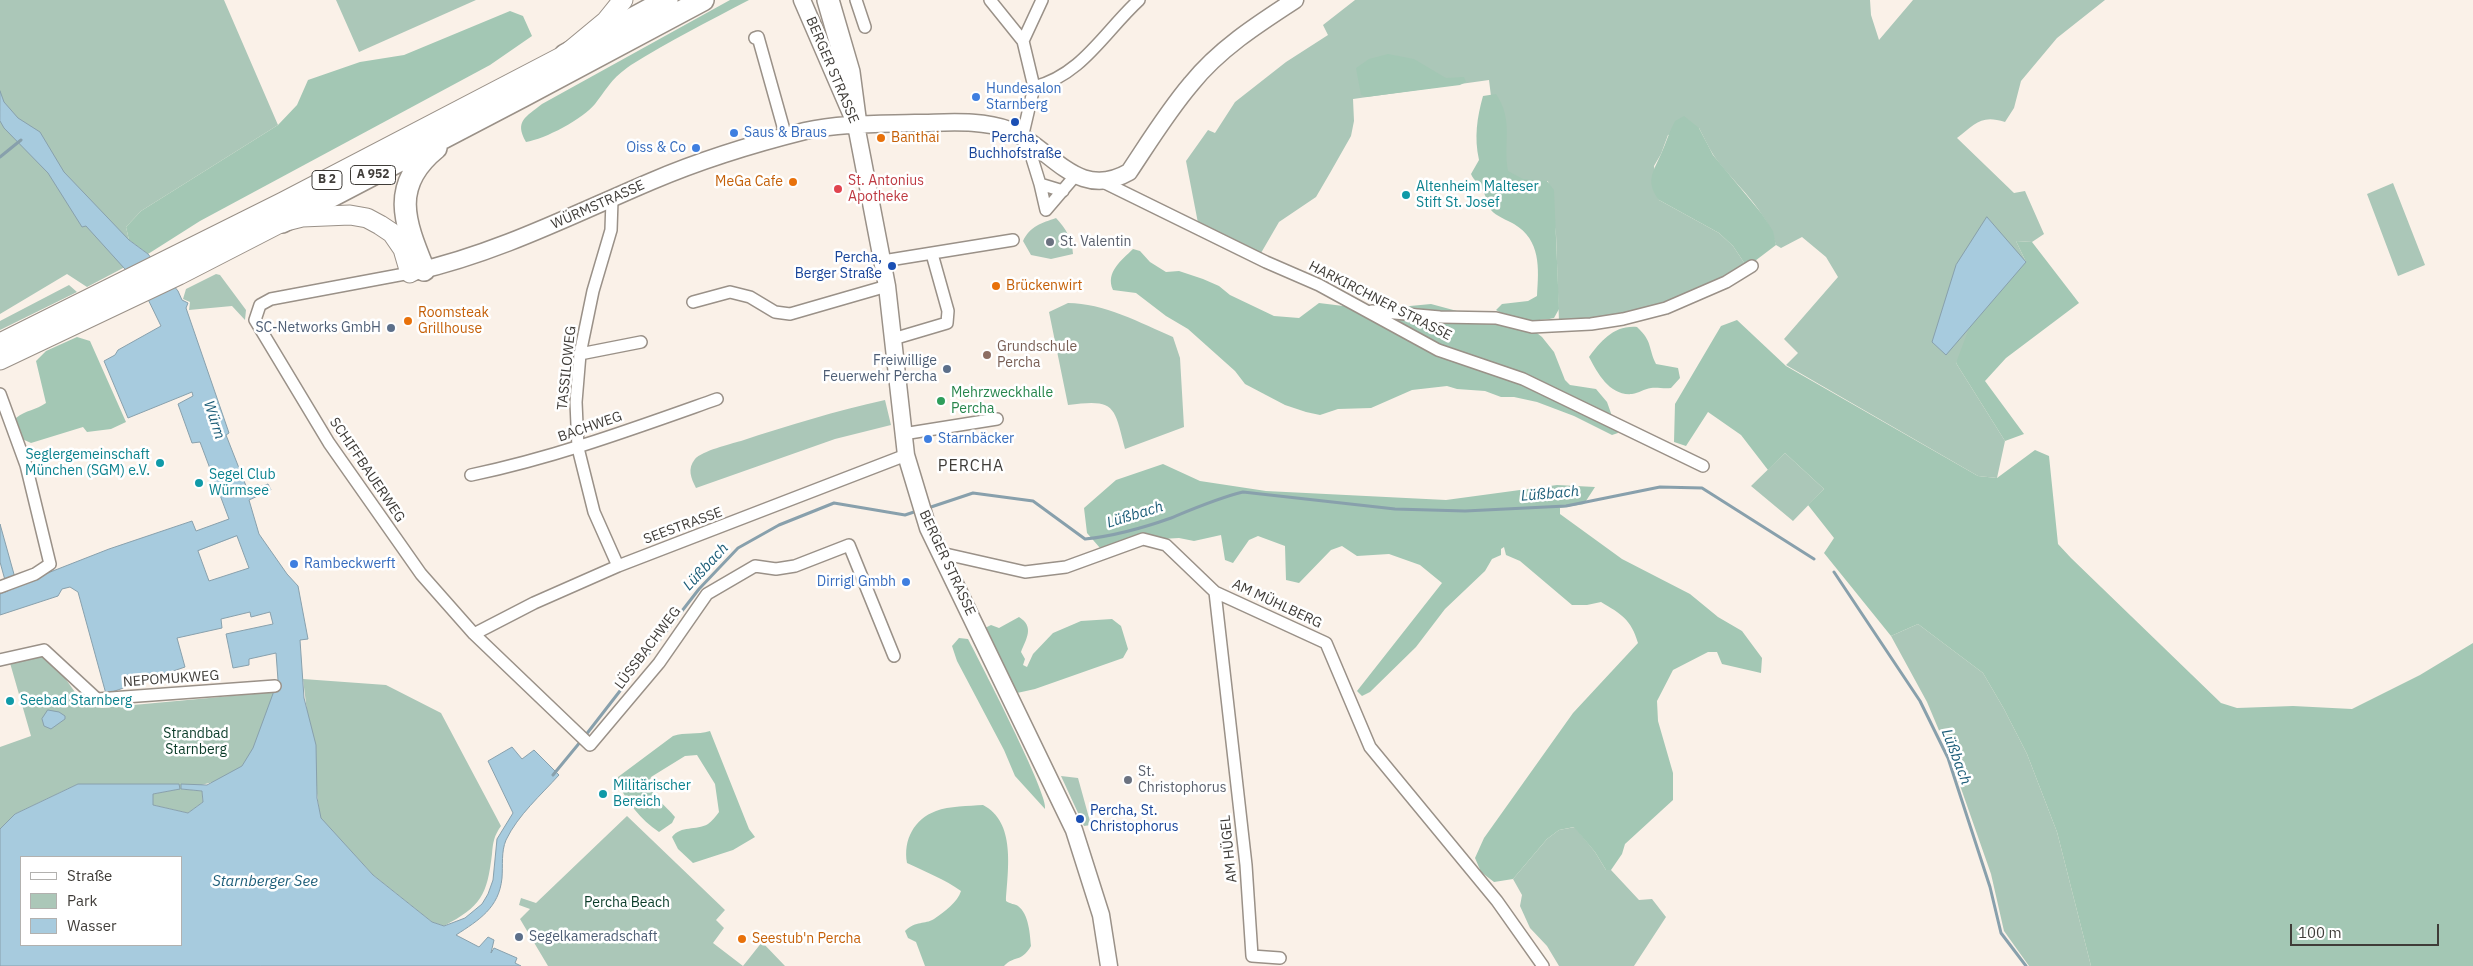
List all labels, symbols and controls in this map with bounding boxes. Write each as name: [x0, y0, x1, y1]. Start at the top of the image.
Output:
street label: BERGER STRASSE: [802, 14, 862, 126]
place label: Hundesalon Starnberg: [986, 81, 1062, 114]
marker: Hundesalon Starnberg: [970, 91, 982, 103]
marker: Percha, Buchhofstraße: [1009, 116, 1021, 128]
place label: Saus & Braus: [744, 125, 827, 141]
marker: Saus & Braus: [728, 127, 740, 139]
place label: Banthai: [891, 130, 939, 146]
place label: Percha, Buchhofstraße: [968, 130, 1062, 162]
marker: Banthai: [875, 132, 887, 144]
place label: Oiss & Co: [626, 140, 686, 156]
marker: Oiss & Co: [690, 142, 702, 154]
road number: A 952: [350, 166, 396, 184]
road number: B 2: [312, 170, 342, 190]
place label: St. Antonius Apotheke: [848, 173, 924, 206]
place label: MeGa Cafe: [715, 174, 783, 190]
marker: MeGa Cafe: [787, 176, 799, 188]
street label: WÜRMSTRASSE: [549, 177, 647, 233]
place label: Altenheim Malteser Stift St. Josef: [1416, 179, 1539, 212]
marker: St. Antonius Apotheke: [832, 183, 844, 195]
marker: Altenheim Malteser Stift St. Josef: [1400, 189, 1412, 201]
place label: St. Valentin: [1060, 234, 1132, 250]
marker: St. Valentin: [1044, 236, 1056, 248]
place label: Percha, Berger Straße: [795, 250, 882, 282]
street label: HARKIRCHNER STRASSE: [1306, 258, 1454, 344]
marker: Percha, Berger Straße: [886, 260, 898, 272]
place label: Brückenwirt: [1006, 278, 1082, 294]
marker: Brückenwirt: [990, 280, 1002, 292]
place label: Roomsteak Grillhouse: [418, 305, 489, 338]
marker: Roomsteak Grillhouse: [402, 315, 414, 327]
place label: SC-Networks GmbH: [255, 320, 381, 336]
marker: SC-Networks GmbH: [385, 322, 397, 334]
street label: TASSILOWEG: [554, 325, 580, 411]
place label: Grundschule Percha: [997, 339, 1077, 372]
marker: Grundschule Percha: [981, 349, 993, 361]
place label: Freiwillige Feuerwehr Percha: [823, 353, 937, 386]
marker: Freiwillige Feuerwehr Percha: [941, 363, 953, 375]
place label: Mehrzweckhalle Percha: [951, 385, 1053, 418]
marker: Mehrzweckhalle Percha: [935, 395, 947, 407]
water label: Würm: [199, 398, 229, 442]
street label: BACHWEG: [556, 408, 624, 446]
street label: SCHIFFBAUERWEG: [326, 414, 408, 526]
place label: Starnbäcker: [938, 431, 1014, 447]
marker: Starnbäcker: [922, 433, 934, 445]
place label: Seglergemeinschaft München (SGM) e.V.: [25, 447, 150, 480]
district label: PERCHA: [937, 456, 1005, 476]
marker: Seglergemeinschaft München (SGM) e.V.: [154, 457, 166, 469]
place label: Segel Club Würmsee: [209, 467, 275, 500]
marker: Segel Club Würmsee: [193, 477, 205, 489]
water label: Lüßbach: [1520, 482, 1580, 506]
water label: Lüßbach: [1105, 498, 1165, 532]
street label: SEESTRASSE: [641, 504, 725, 548]
street label: BERGER STRASSE: [915, 508, 979, 618]
water label: Lüßbach: [680, 540, 732, 594]
place label: Rambeckwerft: [304, 556, 396, 572]
marker: Rambeckwerft: [288, 558, 300, 570]
place label: Dirrigl Gmbh: [817, 574, 896, 590]
marker: Dirrigl Gmbh: [900, 576, 912, 588]
street label: AM MÜHLBERG: [1229, 576, 1325, 632]
street label: LÜSSBACHWEG: [612, 603, 684, 693]
street label: NEPOMUKWEG: [122, 667, 220, 691]
place label: Seebad Starnberg: [20, 693, 132, 709]
marker: Seebad Starnberg: [4, 695, 16, 707]
park label: Strandbad Starnberg: [163, 726, 229, 759]
water label: Lüßbach: [1937, 727, 1975, 787]
place label: St. Christophorus: [1138, 764, 1227, 796]
marker: St. Christophorus: [1122, 774, 1134, 786]
place label: Militärischer Bereich: [613, 778, 691, 810]
marker: Militärischer Bereich: [597, 788, 609, 800]
place label: Percha, St. Christophorus: [1090, 803, 1179, 836]
marker: Percha, St. Christophorus: [1074, 813, 1086, 825]
street label: AM HÜGEL: [1217, 814, 1241, 884]
legend: [20, 856, 182, 946]
text: Straße: [67, 866, 112, 885]
water label: Starnberger See: [212, 873, 318, 891]
text: Park: [67, 891, 97, 910]
park label: Percha Beach: [584, 895, 670, 911]
scale bar: [2293, 914, 2442, 946]
text: Wasser: [67, 916, 117, 935]
text: 100 m: [2298, 923, 2342, 942]
place label: Segelkameradschaft: [529, 929, 658, 945]
marker: Segelkameradschaft: [513, 931, 525, 943]
place label: Seestub'n Percha: [752, 931, 861, 947]
marker: Seestub'n Percha: [736, 933, 748, 945]

